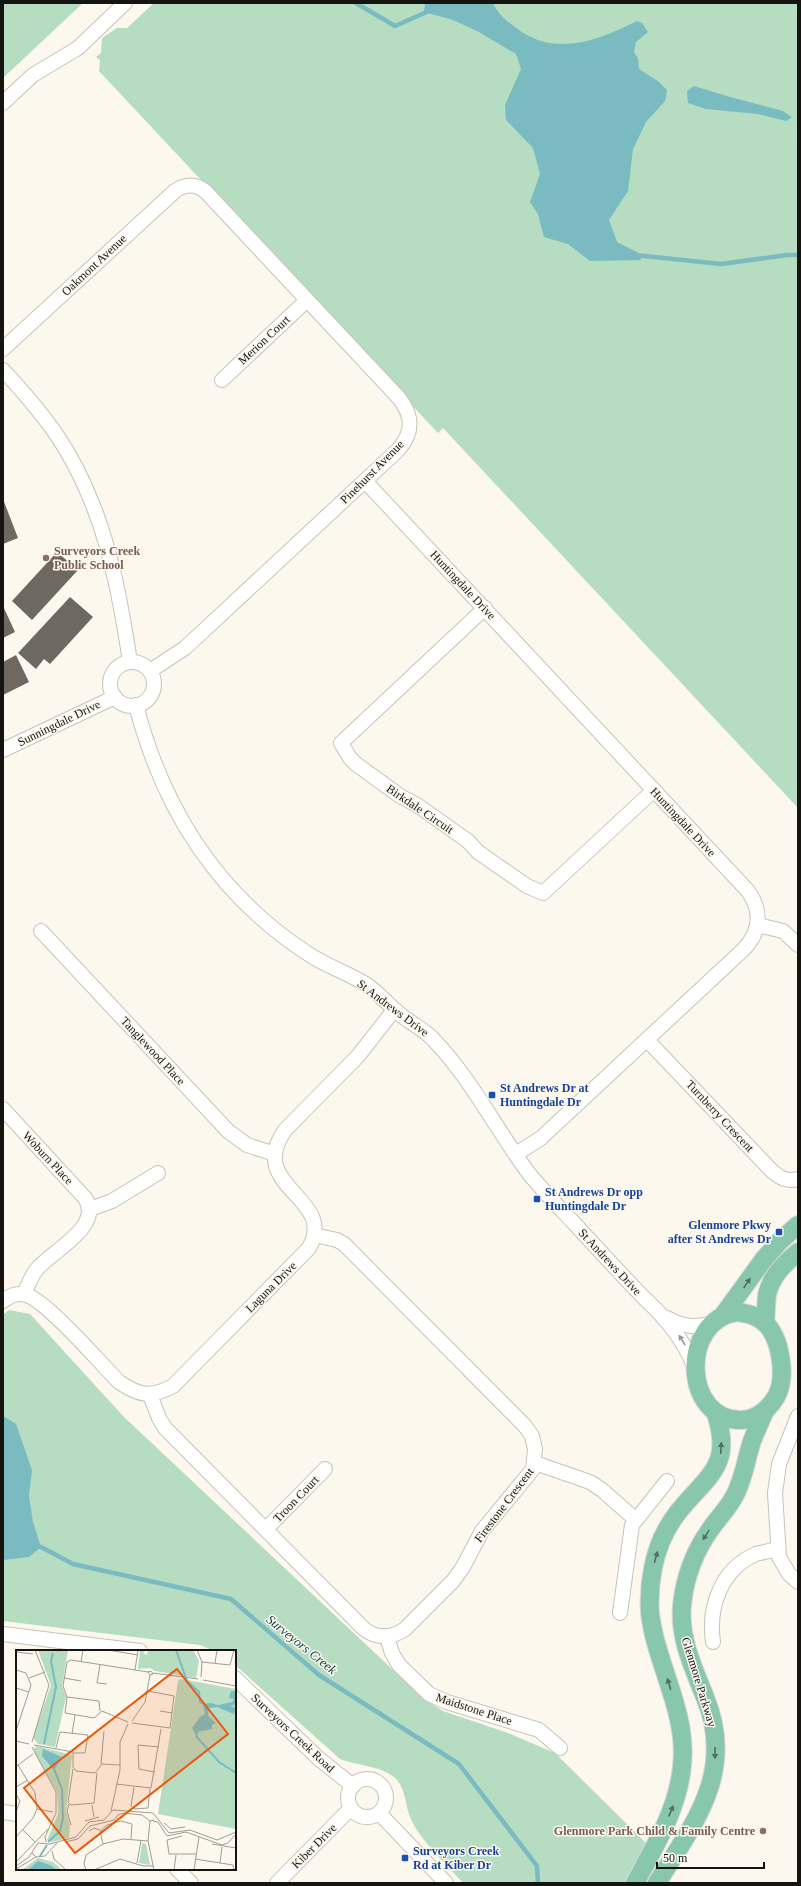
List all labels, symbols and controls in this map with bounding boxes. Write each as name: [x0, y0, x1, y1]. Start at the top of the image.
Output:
street label: Oakmont Avenue: [59, 231, 129, 299]
street label: Merion Court: [235, 312, 293, 368]
street label: Pinehurst Avenue: [337, 437, 407, 507]
place label: Surveyors Creek Public School: [54, 544, 140, 572]
street label: Huntingdale Drive: [427, 547, 499, 623]
marker: Surveyors Creek Public School: [41, 553, 51, 563]
street label: Sunningdale Drive: [15, 697, 103, 749]
street label: Birkdale Circuit: [384, 781, 457, 837]
street label: Huntingdale Drive: [647, 784, 719, 860]
street label: St Andrews Drive: [354, 977, 432, 1039]
street label: Tanglewood Place: [118, 1014, 188, 1088]
street label: Turnberry Crescent: [683, 1077, 757, 1155]
place label: St Andrews Dr at Huntingdale Dr: [500, 1081, 589, 1109]
marker: St Andrews Dr at Huntingdale Dr: [487, 1090, 497, 1100]
street label: Woburn Place: [20, 1129, 76, 1187]
place label: St Andrews Dr opp Huntingdale Dr: [545, 1185, 643, 1213]
marker: St Andrews Dr opp Huntingdale Dr: [532, 1194, 542, 1204]
place label: Glenmore Pkwy after St Andrews Dr: [668, 1218, 772, 1246]
street label: St Andrews Drive: [576, 1226, 644, 1298]
marker: Glenmore Pkwy after St Andrews Dr: [774, 1227, 784, 1237]
street label: Laguna Drive: [243, 1259, 299, 1315]
one-way arrow: [743, 1278, 751, 1288]
one-way arrow: [678, 1334, 685, 1346]
one-way arrow: [717, 1442, 724, 1454]
street label: Firestone Crescent: [471, 1464, 537, 1545]
street label: Troon Court: [270, 1472, 322, 1525]
one-way arrow: [702, 1530, 710, 1540]
one-way arrow: [653, 1551, 659, 1563]
water label: Surveyors Creek: [264, 1612, 340, 1677]
street label: Glenmore Parkway: [679, 1635, 719, 1729]
inset map: [16, 1650, 236, 1870]
one-way arrow: [666, 1678, 672, 1690]
street label: Maidstone Place: [434, 1690, 514, 1728]
street label: Surveyors Creek Road: [248, 1691, 338, 1775]
one-way arrow: [712, 1747, 719, 1759]
one-way arrow: [669, 1804, 675, 1816]
street label: Kiber Drive: [289, 1821, 339, 1871]
place label: Glenmore Park Child & Family Centre: [554, 1824, 756, 1838]
marker: Glenmore Park Child & Family Centre: [758, 1826, 768, 1836]
place label: Surveyors Creek Rd at Kiber Dr: [413, 1844, 499, 1872]
scale bar: [657, 1844, 764, 1870]
text: 50 m: [663, 1851, 688, 1865]
marker: Surveyors Creek Rd at Kiber Dr: [400, 1853, 410, 1863]

